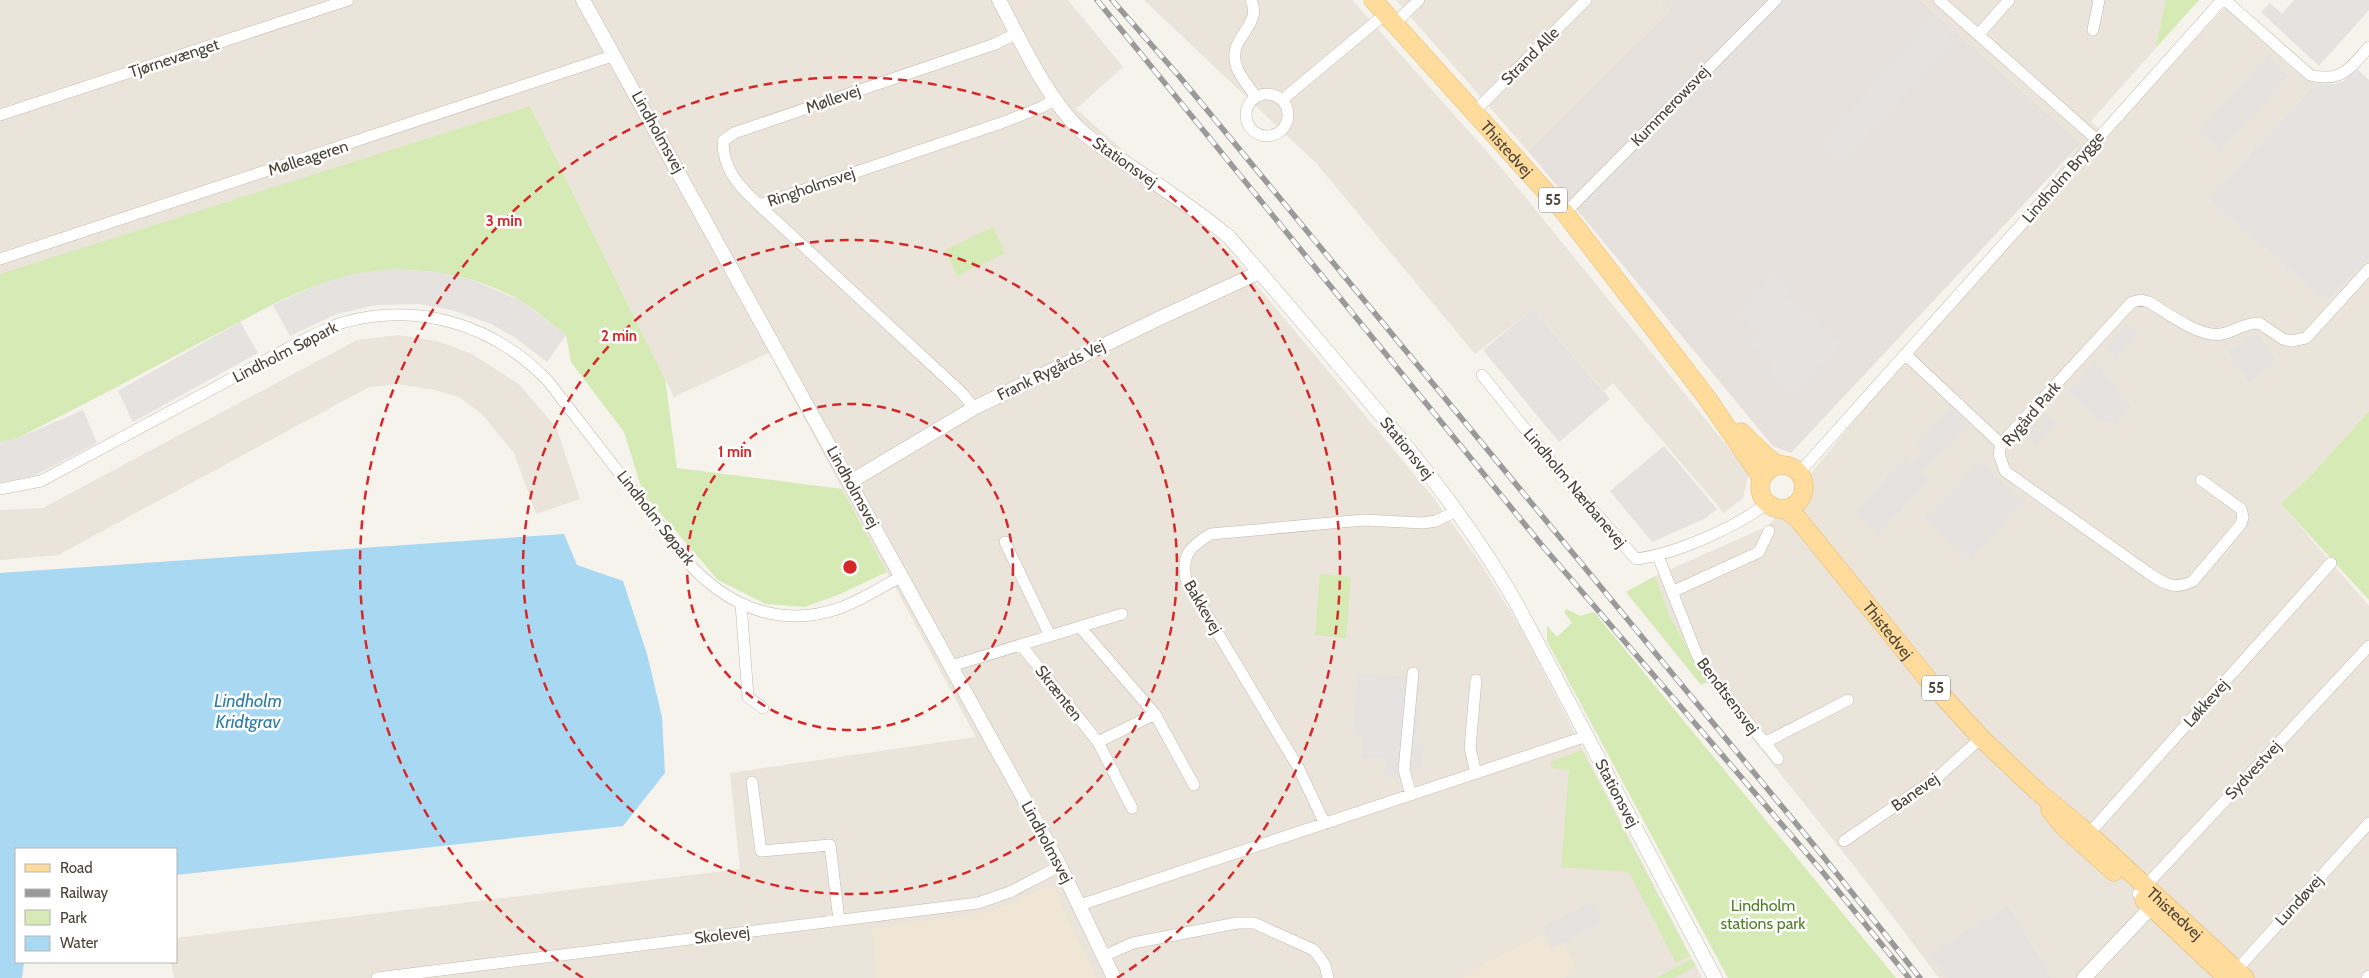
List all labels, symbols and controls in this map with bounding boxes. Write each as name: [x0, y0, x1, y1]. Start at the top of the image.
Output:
street label: Strand Alle: [1497, 23, 1563, 89]
street label: Tjørnevænget: [127, 34, 222, 81]
street label: Kummerowsvej: [1627, 62, 1713, 150]
street label: Møllevej: [803, 81, 863, 117]
street label: Lindholmsvej: [628, 88, 688, 176]
street label: Thistedvej: [1477, 117, 1537, 181]
street label: Lindholm Brygge: [2018, 127, 2108, 227]
street label: Stationsvej: [1089, 133, 1161, 191]
street label: Mølleageren: [266, 136, 350, 180]
street label: Ringholmsvej: [765, 163, 857, 211]
road number: 55: [1539, 188, 1567, 212]
text: 3 min: [486, 212, 522, 230]
street label: Lindholm Søpark: [229, 317, 341, 387]
text: 2 min: [601, 327, 637, 345]
street label: Frank Rygårds Vej: [994, 336, 1108, 404]
street label: Rygård Park: [1998, 377, 2065, 450]
street label: Stationsvej: [1376, 413, 1438, 483]
street label: Lindholm Nærbanevej: [1520, 425, 1630, 551]
text: 1 min: [718, 443, 752, 461]
street label: Lindholmsvej: [823, 443, 883, 531]
street label: Lindholm Søpark: [613, 467, 699, 570]
centre of rings: [841, 558, 859, 576]
street label: Bakkevej: [1180, 577, 1226, 637]
street label: Thistedvej: [1859, 597, 1917, 663]
street label: Bendtsensvej: [1693, 654, 1763, 738]
street label: Skrænten: [1031, 661, 1087, 725]
street label: Løkkevej: [2180, 675, 2232, 731]
road number: 55: [1922, 676, 1950, 700]
water label: Lindholm Kridtgrav: [214, 690, 282, 733]
street label: Sydvestvej: [2221, 737, 2285, 803]
street label: Stationsvej: [1591, 756, 1643, 830]
street label: Banevej: [1888, 769, 1942, 815]
street label: Lindholmsvej: [1017, 798, 1077, 886]
legend: [15, 848, 178, 963]
text: Road: [60, 859, 93, 877]
street label: Lundøvej: [2271, 871, 2327, 929]
street label: Thistedvej: [2143, 883, 2207, 944]
text: Railway: [60, 884, 109, 902]
park label: Lindholm stations park: [1720, 896, 1806, 933]
text: Park: [60, 909, 87, 927]
street label: Skolevej: [693, 922, 751, 948]
text: Water: [60, 934, 98, 952]

